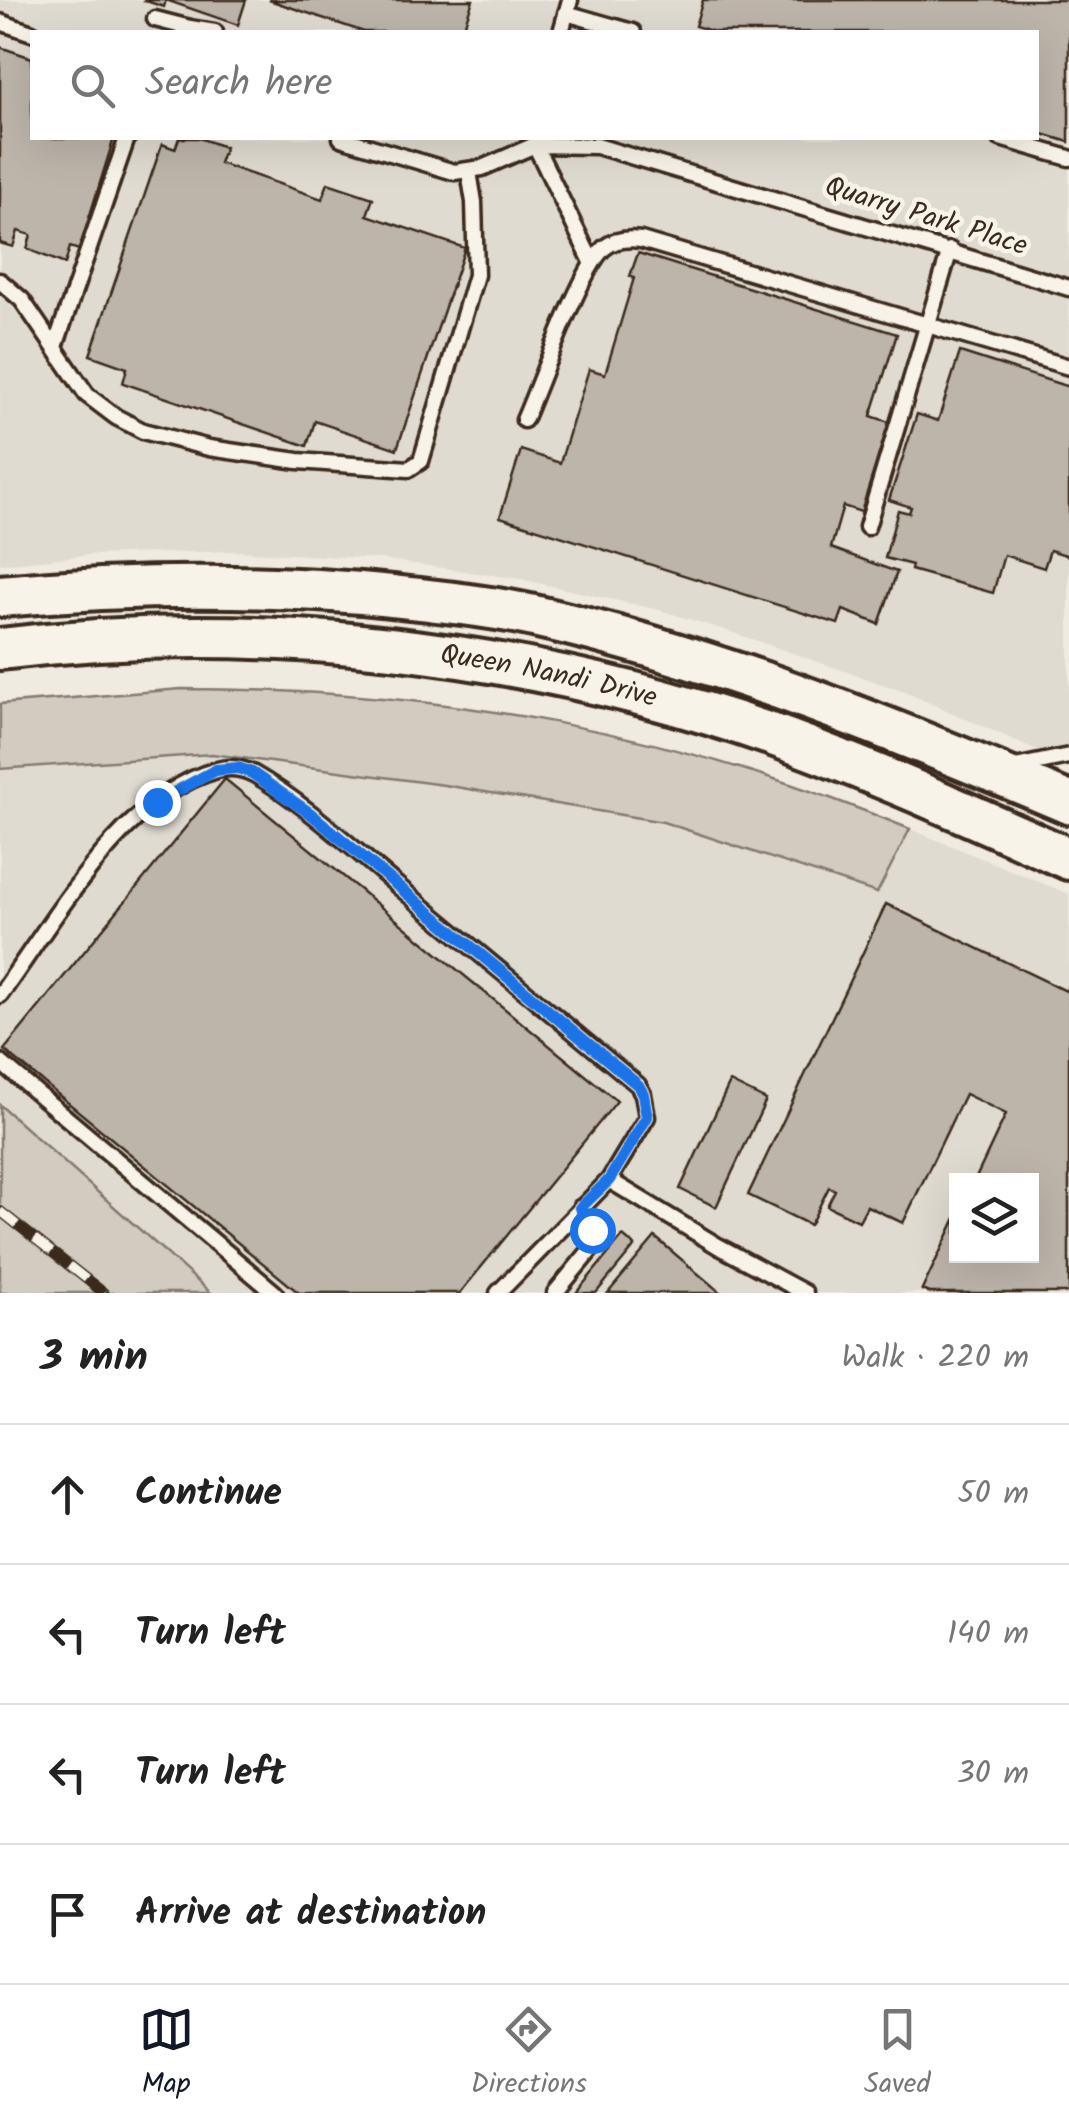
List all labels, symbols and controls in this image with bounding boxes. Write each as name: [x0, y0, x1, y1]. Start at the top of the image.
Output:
search box: [30, 30, 1039, 140]
text: Search here: [145, 55, 332, 115]
icon: search: [65, 58, 120, 113]
street label: Quarry Park Place: [819, 165, 1033, 269]
street label: Queen Nandi Drive: [437, 632, 662, 721]
route end: [135, 780, 181, 826]
map controls: [949, 1173, 1039, 1263]
button: layers: [949, 1173, 1039, 1263]
route start: [570, 1208, 616, 1254]
text: 3 min: [40, 1325, 148, 1392]
text: Walk · 220 m: [841, 1333, 1029, 1384]
text: Continue: [135, 1464, 282, 1524]
icon: ahead: [40, 1467, 95, 1522]
text: 50 m: [958, 1469, 1029, 1520]
text: Turn left: [135, 1604, 286, 1664]
icon: left: [40, 1607, 95, 1662]
text: 140 m: [947, 1609, 1029, 1660]
text: Turn left: [135, 1744, 286, 1804]
icon: left: [40, 1747, 95, 1802]
text: 30 m: [956, 1749, 1029, 1800]
text: Arrive at destination: [135, 1884, 486, 1944]
icon: arrive: [40, 1887, 95, 1942]
tab: Map: [139, 2002, 194, 2107]
tab: Directions: [471, 2002, 587, 2107]
tab: Saved: [864, 2002, 930, 2107]

